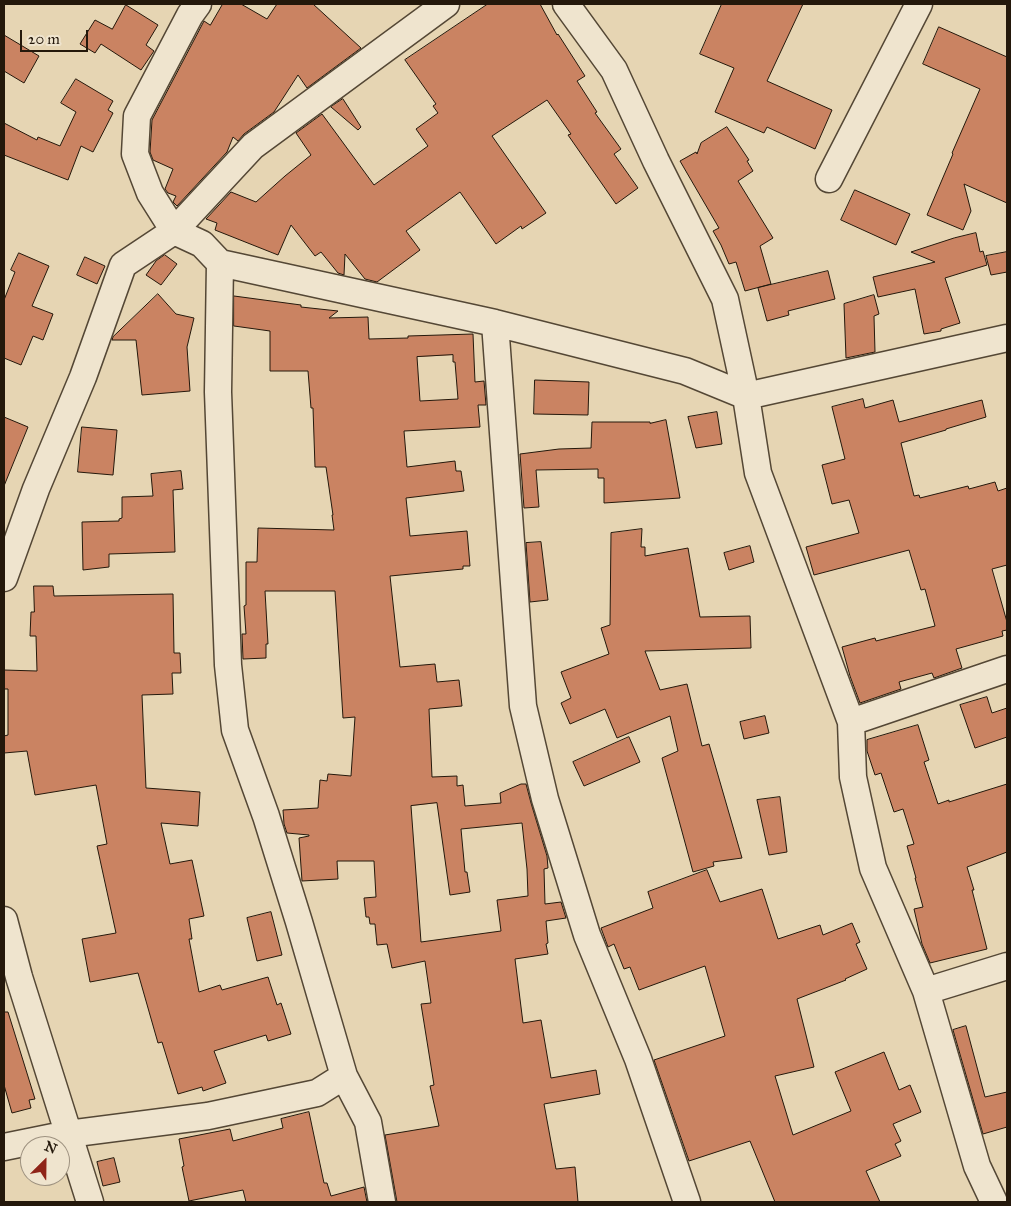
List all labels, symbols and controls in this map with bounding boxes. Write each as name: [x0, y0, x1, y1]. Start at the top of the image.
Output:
scale bar: [22, 20, 90, 52]
text: 20 m: [28, 30, 60, 48]
north arrow: [20, 1136, 70, 1186]
text: N: [42, 1138, 59, 1158]

